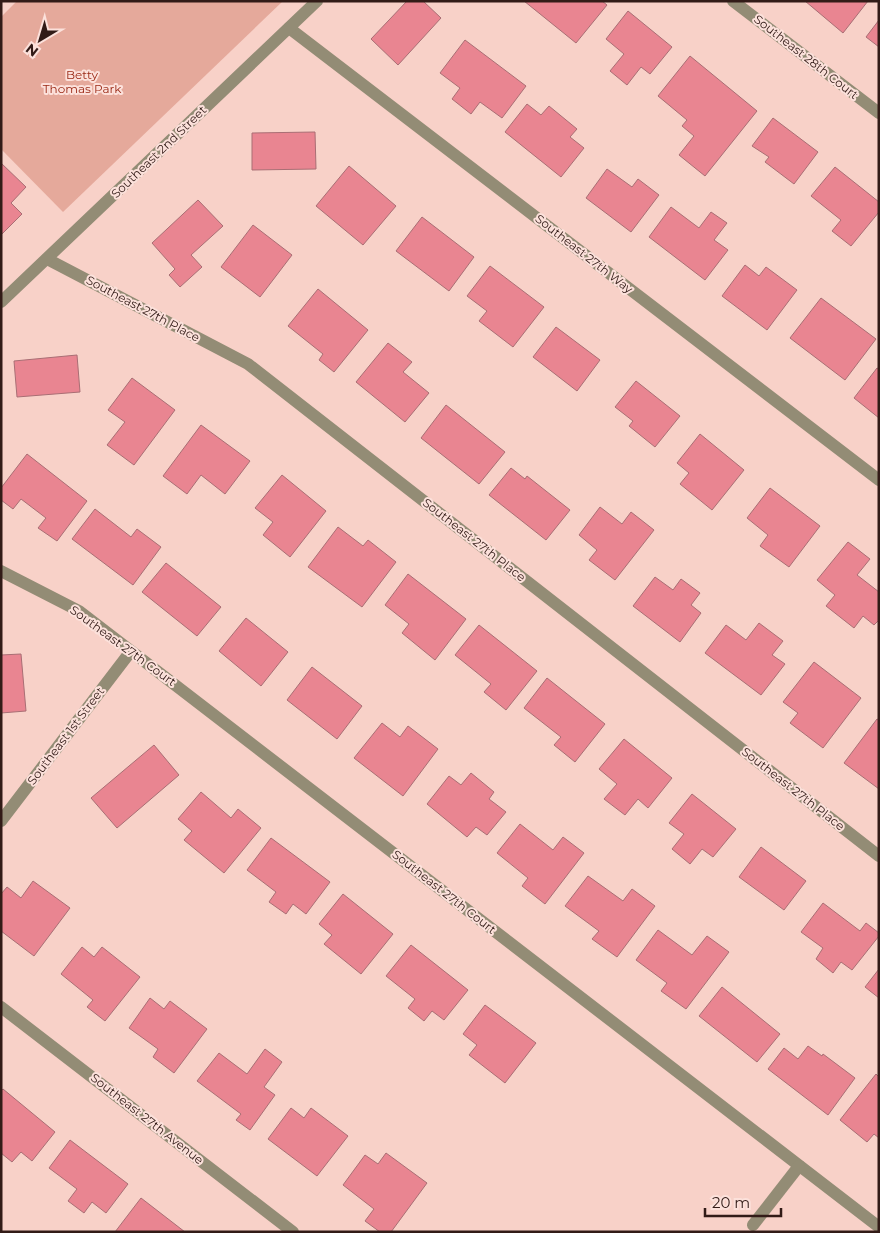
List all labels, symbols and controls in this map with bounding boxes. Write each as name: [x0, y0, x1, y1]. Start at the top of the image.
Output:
street label: Southeast 28th Court: [751, 11, 862, 102]
north arrow: [15, 15, 65, 65]
text: N: [22, 40, 42, 61]
park label: Betty Thomas Park: [43, 67, 122, 96]
street label: Southeast 2nd Street: [108, 102, 209, 201]
street label: Southeast 27th Way: [532, 211, 637, 297]
street label: Southeast 27th Place: [84, 272, 203, 345]
street label: Southeast 27th Place: [420, 495, 529, 584]
street label: Southeast 27th Court: [67, 602, 179, 689]
street label: Southeast 1st Street: [24, 684, 107, 788]
street label: Southeast 27th Place: [739, 744, 848, 833]
street label: Southeast 27th Court: [389, 846, 499, 937]
street label: Southeast 27th Avenue: [88, 1070, 207, 1167]
scale bar: [705, 1186, 781, 1218]
text: 20 m: [712, 1193, 750, 1212]

